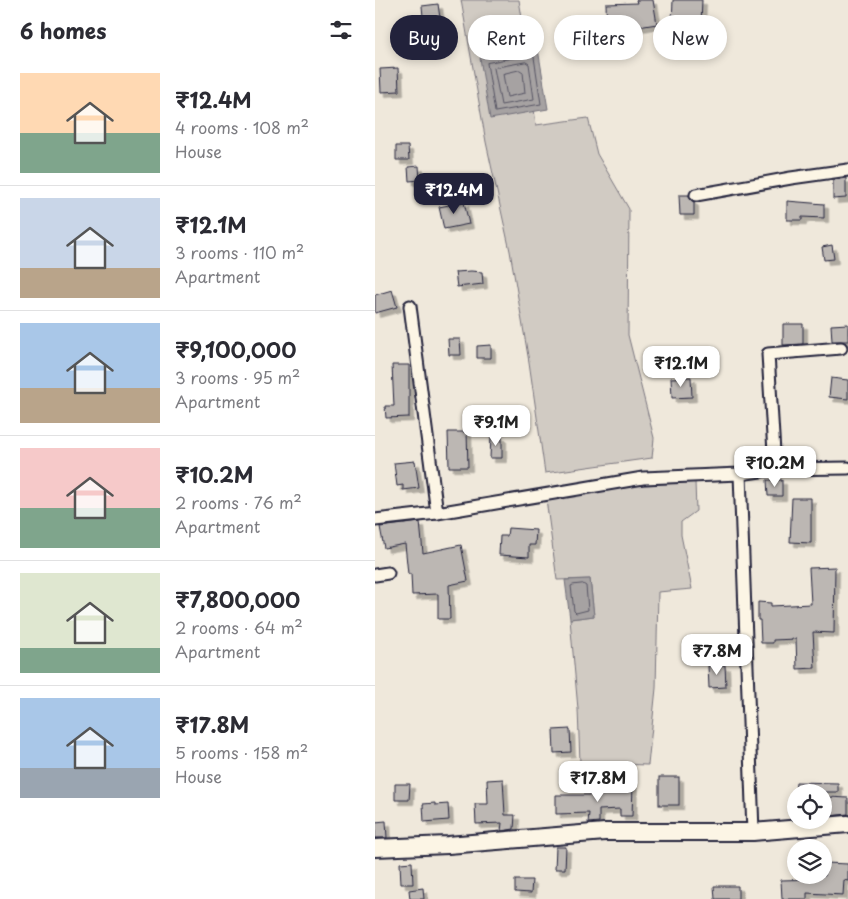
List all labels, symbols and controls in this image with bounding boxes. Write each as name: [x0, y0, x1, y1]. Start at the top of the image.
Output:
text: 6 homes: [20, 14, 106, 46]
chip: Buy: [390, 15, 458, 60]
chip: Rent: [468, 15, 544, 60]
chip: Filters: [554, 15, 643, 60]
chip: New: [653, 15, 727, 60]
icon: filters: [327, 16, 355, 44]
text: ₹12.4M: [175, 83, 252, 115]
icon: home: [60, 93, 120, 153]
text: 4 rooms · 108 m²: [175, 115, 309, 139]
text: House: [175, 139, 222, 163]
pin: ₹12.4M: [413, 172, 495, 215]
text: ₹12.4M: [425, 177, 483, 201]
text: ₹12.1M: [175, 208, 247, 240]
icon: home: [60, 218, 120, 278]
text: 3 rooms · 110 m²: [175, 240, 304, 264]
text: Apartment: [175, 264, 260, 288]
text: ₹9,100,000: [175, 333, 296, 365]
icon: home: [60, 343, 120, 403]
pin: ₹12.1M: [640, 346, 722, 388]
text: ₹12.1M: [654, 350, 708, 374]
text: 3 rooms · 95 m²: [175, 365, 300, 389]
text: Apartment: [175, 389, 260, 413]
pin: ₹9.1M: [461, 404, 531, 447]
text: ₹9.1M: [473, 409, 519, 433]
pin: ₹10.2M: [734, 446, 816, 488]
text: ₹10.2M: [745, 450, 805, 474]
text: ₹10.2M: [175, 458, 253, 490]
icon: home: [60, 468, 120, 528]
text: 2 rooms · 76 m²: [175, 490, 302, 514]
text: Apartment: [175, 514, 260, 538]
text: ₹7,800,000: [175, 583, 300, 615]
icon: home: [60, 593, 120, 653]
text: 2 rooms · 64 m²: [175, 615, 303, 639]
pin: ₹7.8M: [682, 634, 752, 676]
text: ₹7.8M: [692, 638, 742, 662]
text: Apartment: [175, 639, 260, 663]
text: ₹17.8M: [175, 708, 249, 740]
icon: home: [60, 718, 120, 778]
text: 5 rooms · 158 m²: [175, 740, 308, 764]
pin: ₹17.8M: [557, 760, 639, 803]
text: House: [175, 764, 222, 788]
text: ₹17.8M: [570, 765, 626, 789]
map controls: [787, 784, 832, 884]
button: locate: [787, 784, 832, 829]
button: layers: [787, 839, 832, 884]

